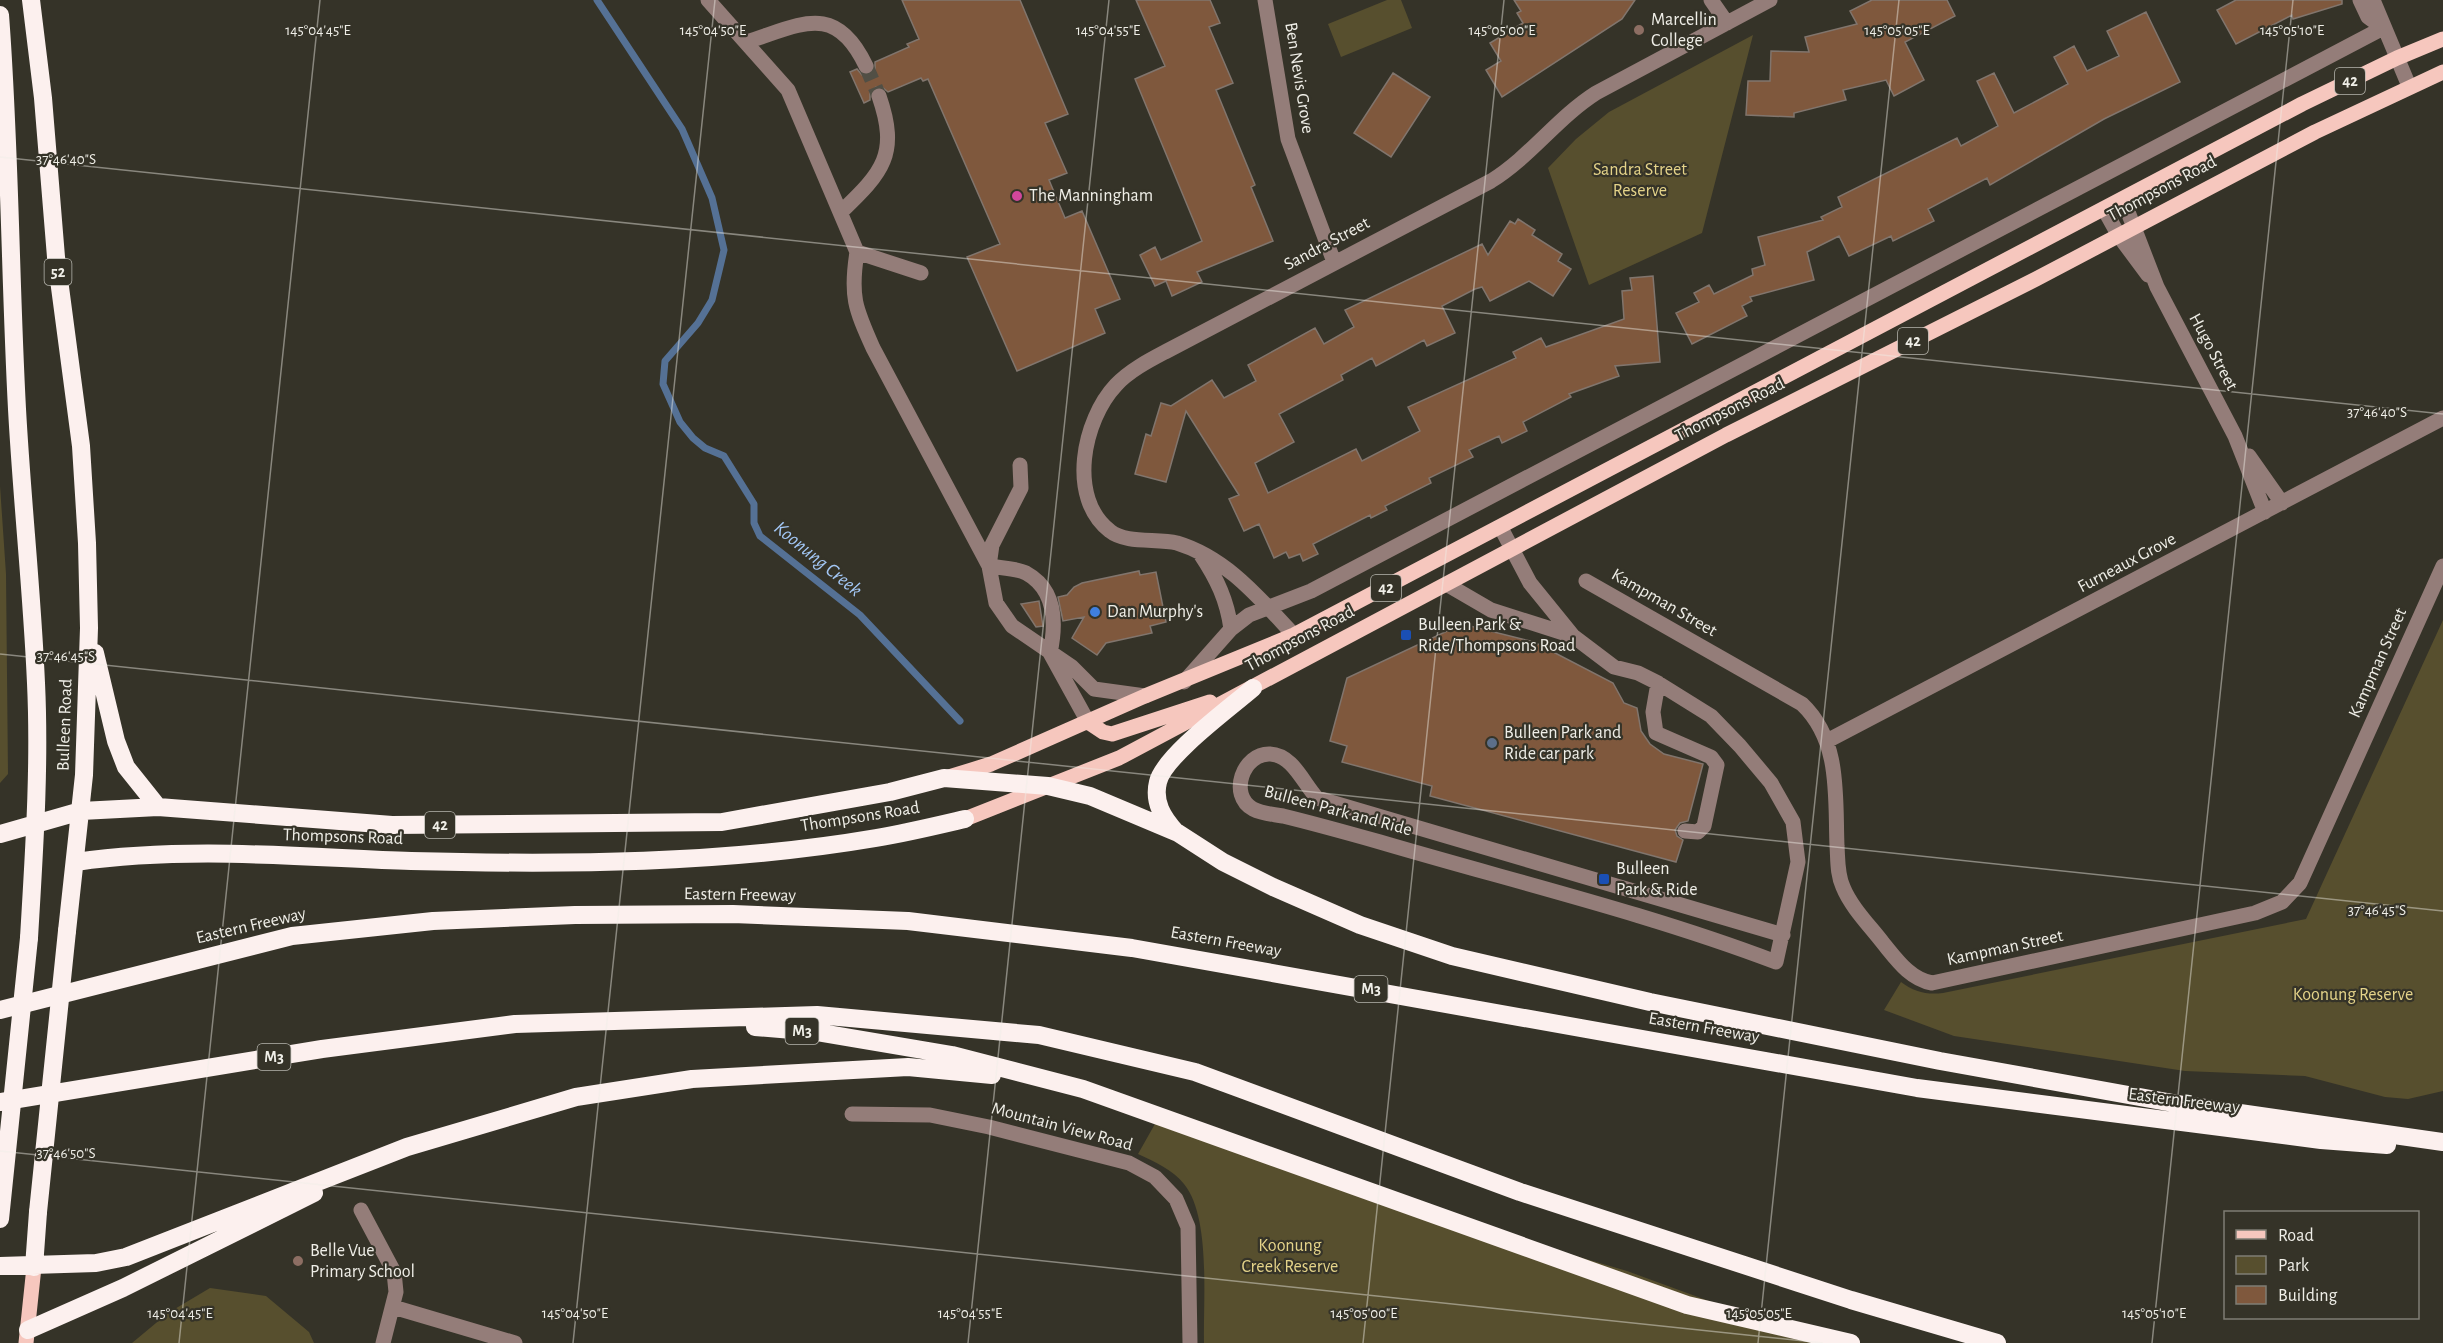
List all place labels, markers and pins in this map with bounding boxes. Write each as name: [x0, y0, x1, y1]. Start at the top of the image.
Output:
place label: Marcellin College: [1651, 11, 1717, 50]
marker: Marcellin College: [1632, 23, 1646, 37]
place label: The Manningham: [1029, 187, 1153, 205]
marker: The Manningham: [1010, 189, 1024, 203]
place label: Dan Murphy's: [1107, 603, 1203, 621]
marker: Dan Murphy's: [1088, 605, 1102, 619]
place label: Bulleen Park & Ride/Thompsons Road: [1418, 616, 1575, 655]
marker: Bulleen Park & Ride/Thompsons Road: [1399, 628, 1413, 642]
place label: Bulleen Park and Ride car park: [1504, 724, 1621, 763]
marker: Bulleen Park and Ride car park: [1485, 736, 1499, 750]
place label: Bulleen Park & Ride: [1616, 860, 1697, 899]
marker: Bulleen Park & Ride: [1597, 872, 1611, 886]
place label: Belle Vue Primary School: [310, 1242, 415, 1281]
marker: Belle Vue Primary School: [291, 1254, 305, 1268]

